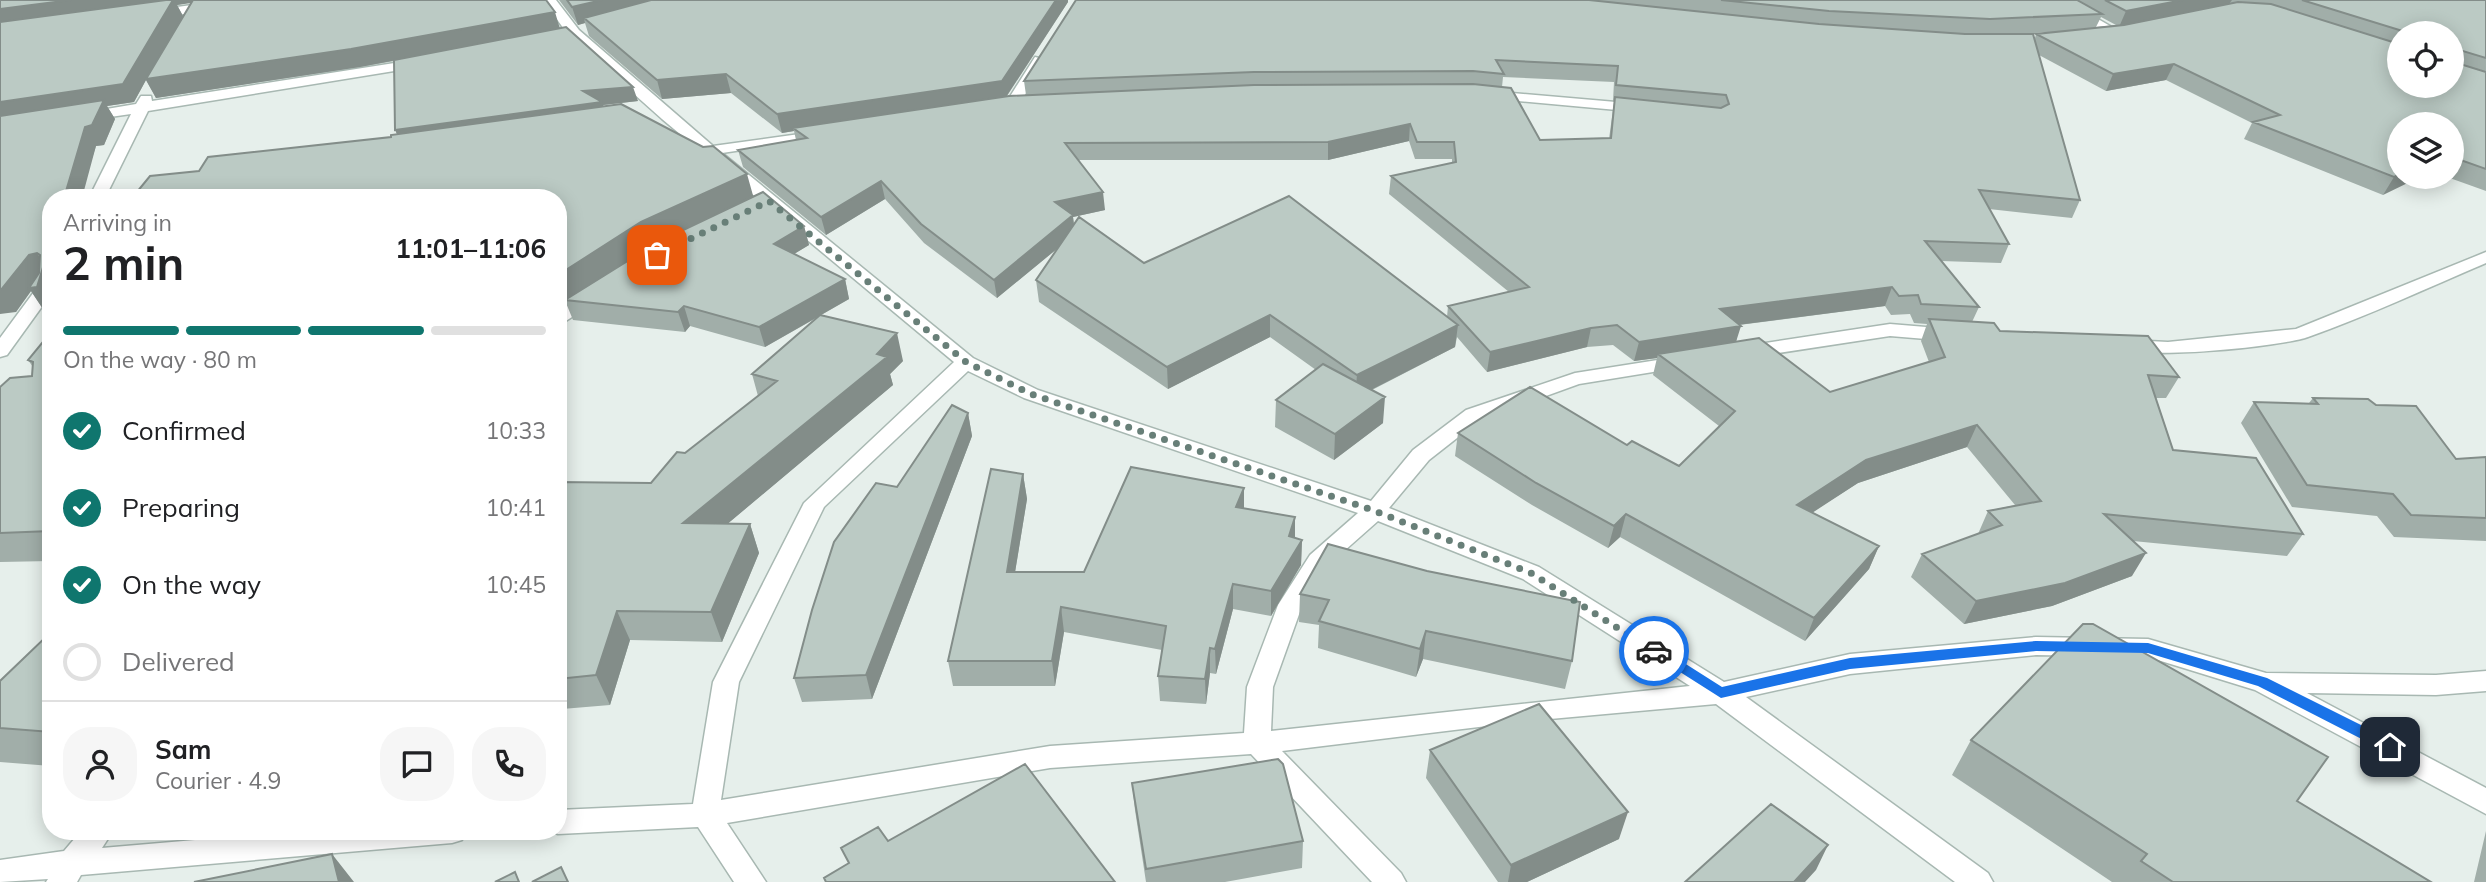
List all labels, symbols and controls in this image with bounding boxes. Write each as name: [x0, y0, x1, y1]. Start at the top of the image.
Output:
map controls: [2387, 21, 2464, 189]
button: locate: [2387, 21, 2464, 98]
button: layers: [2387, 112, 2464, 189]
text: Arriving in: [63, 208, 172, 237]
pin: [627, 225, 687, 285]
text: 11:01–11:06: [395, 232, 546, 265]
text: 2 min: [63, 234, 184, 292]
icon: bag: [638, 236, 676, 274]
text: On the way · 80 m: [63, 345, 257, 374]
icon: check: [63, 412, 101, 450]
text: Confirmed: [122, 414, 246, 447]
text: 10:33: [486, 416, 546, 445]
icon: check: [63, 489, 101, 527]
text: Preparing: [122, 491, 240, 524]
text: 10:41: [486, 493, 546, 522]
icon: check: [63, 566, 101, 604]
text: On the way: [122, 568, 261, 601]
text: 10:45: [486, 570, 546, 599]
courier: [1619, 616, 1689, 686]
icon: car: [1635, 632, 1673, 670]
text: Delivered: [122, 645, 235, 678]
pin: [2360, 717, 2420, 777]
button: person: [63, 727, 137, 801]
button: chat: [380, 727, 454, 801]
button: phone: [472, 727, 546, 801]
icon: home: [2371, 728, 2409, 766]
text: Sam: [155, 733, 211, 766]
text: Courier · 4.9: [155, 766, 281, 795]

